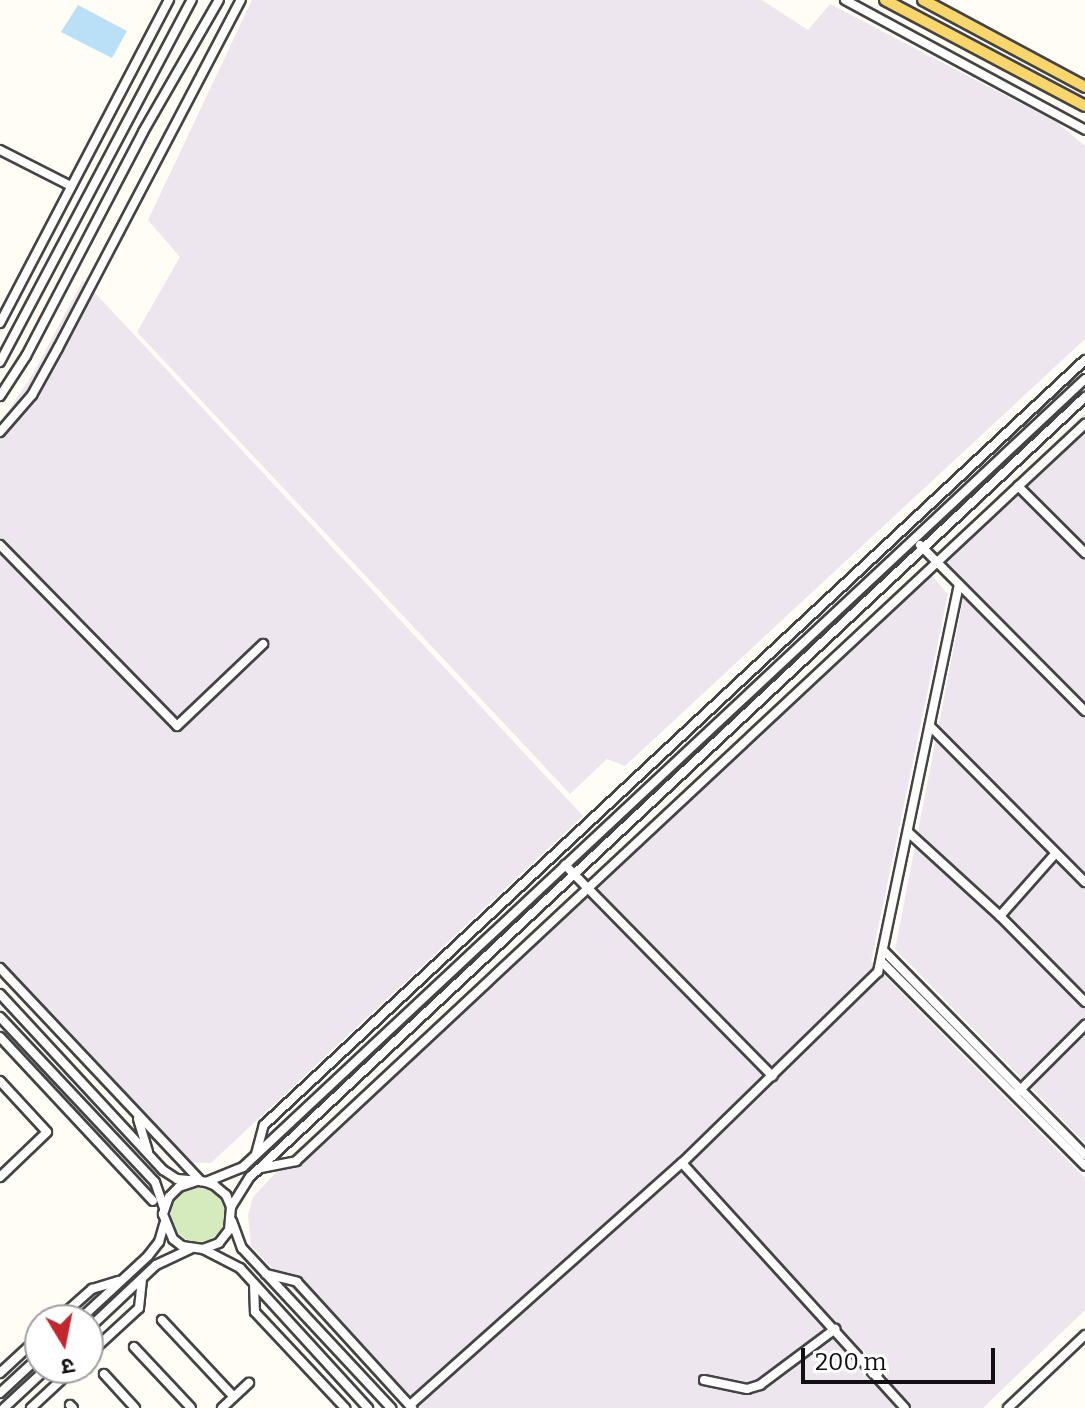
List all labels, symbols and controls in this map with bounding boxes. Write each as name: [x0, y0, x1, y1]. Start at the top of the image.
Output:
north arrow: [24, 1304, 104, 1384]
scale bar: [805, 1332, 999, 1382]
text: 200 m: [815, 1348, 887, 1376]
text: उ: [59, 1352, 77, 1381]

